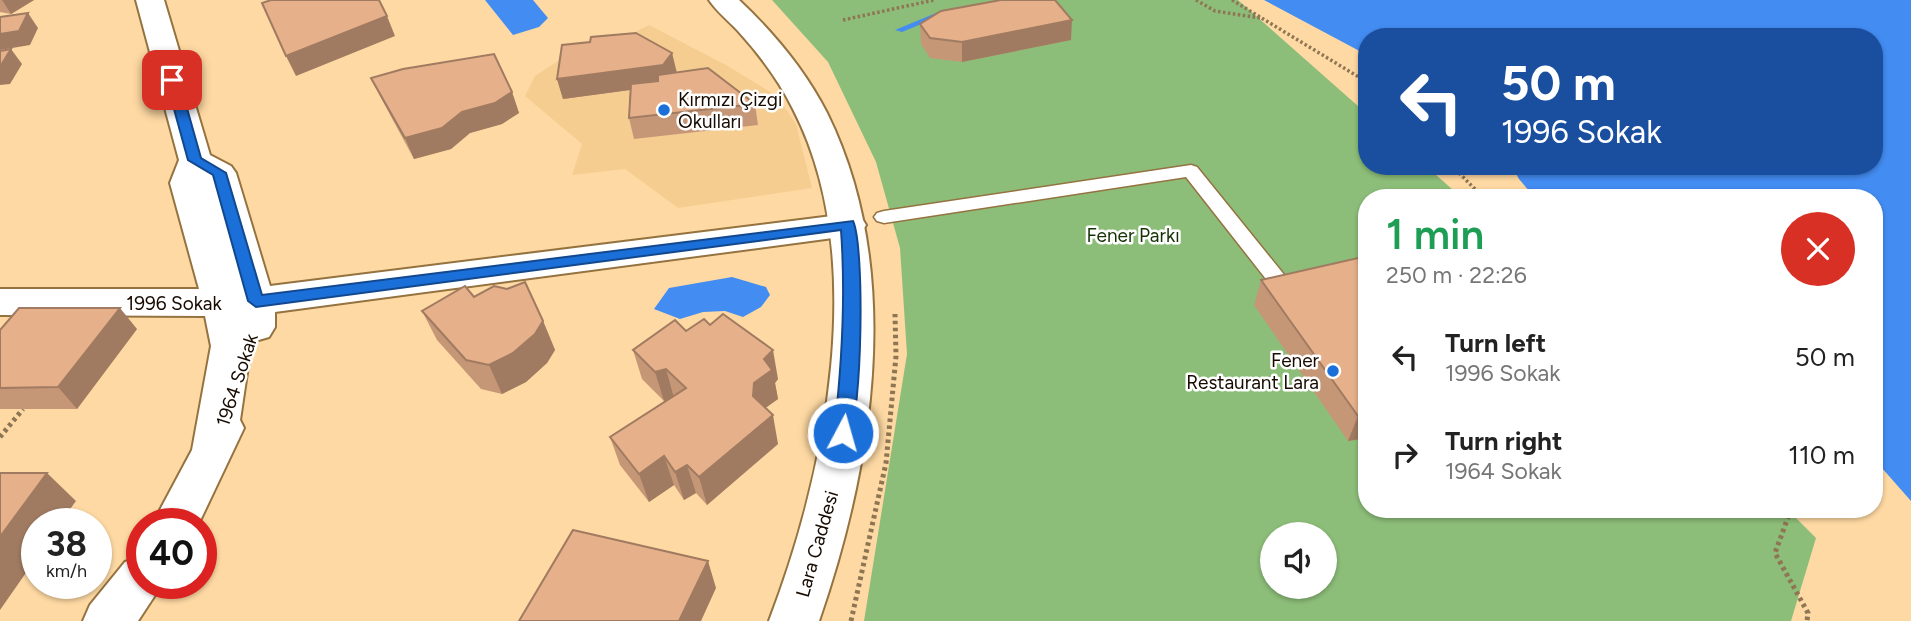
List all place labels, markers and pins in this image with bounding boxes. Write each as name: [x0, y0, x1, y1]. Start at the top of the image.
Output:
pin: [142, 50, 202, 110]
place label: Kırmızı Çizgi Okulları: [678, 88, 782, 133]
marker: Kırmızı Çizgi Okulları: [656, 102, 672, 118]
place label: Fener Restaurant Lara: [1186, 349, 1320, 394]
marker: Fener Restaurant Lara: [1325, 363, 1341, 379]

